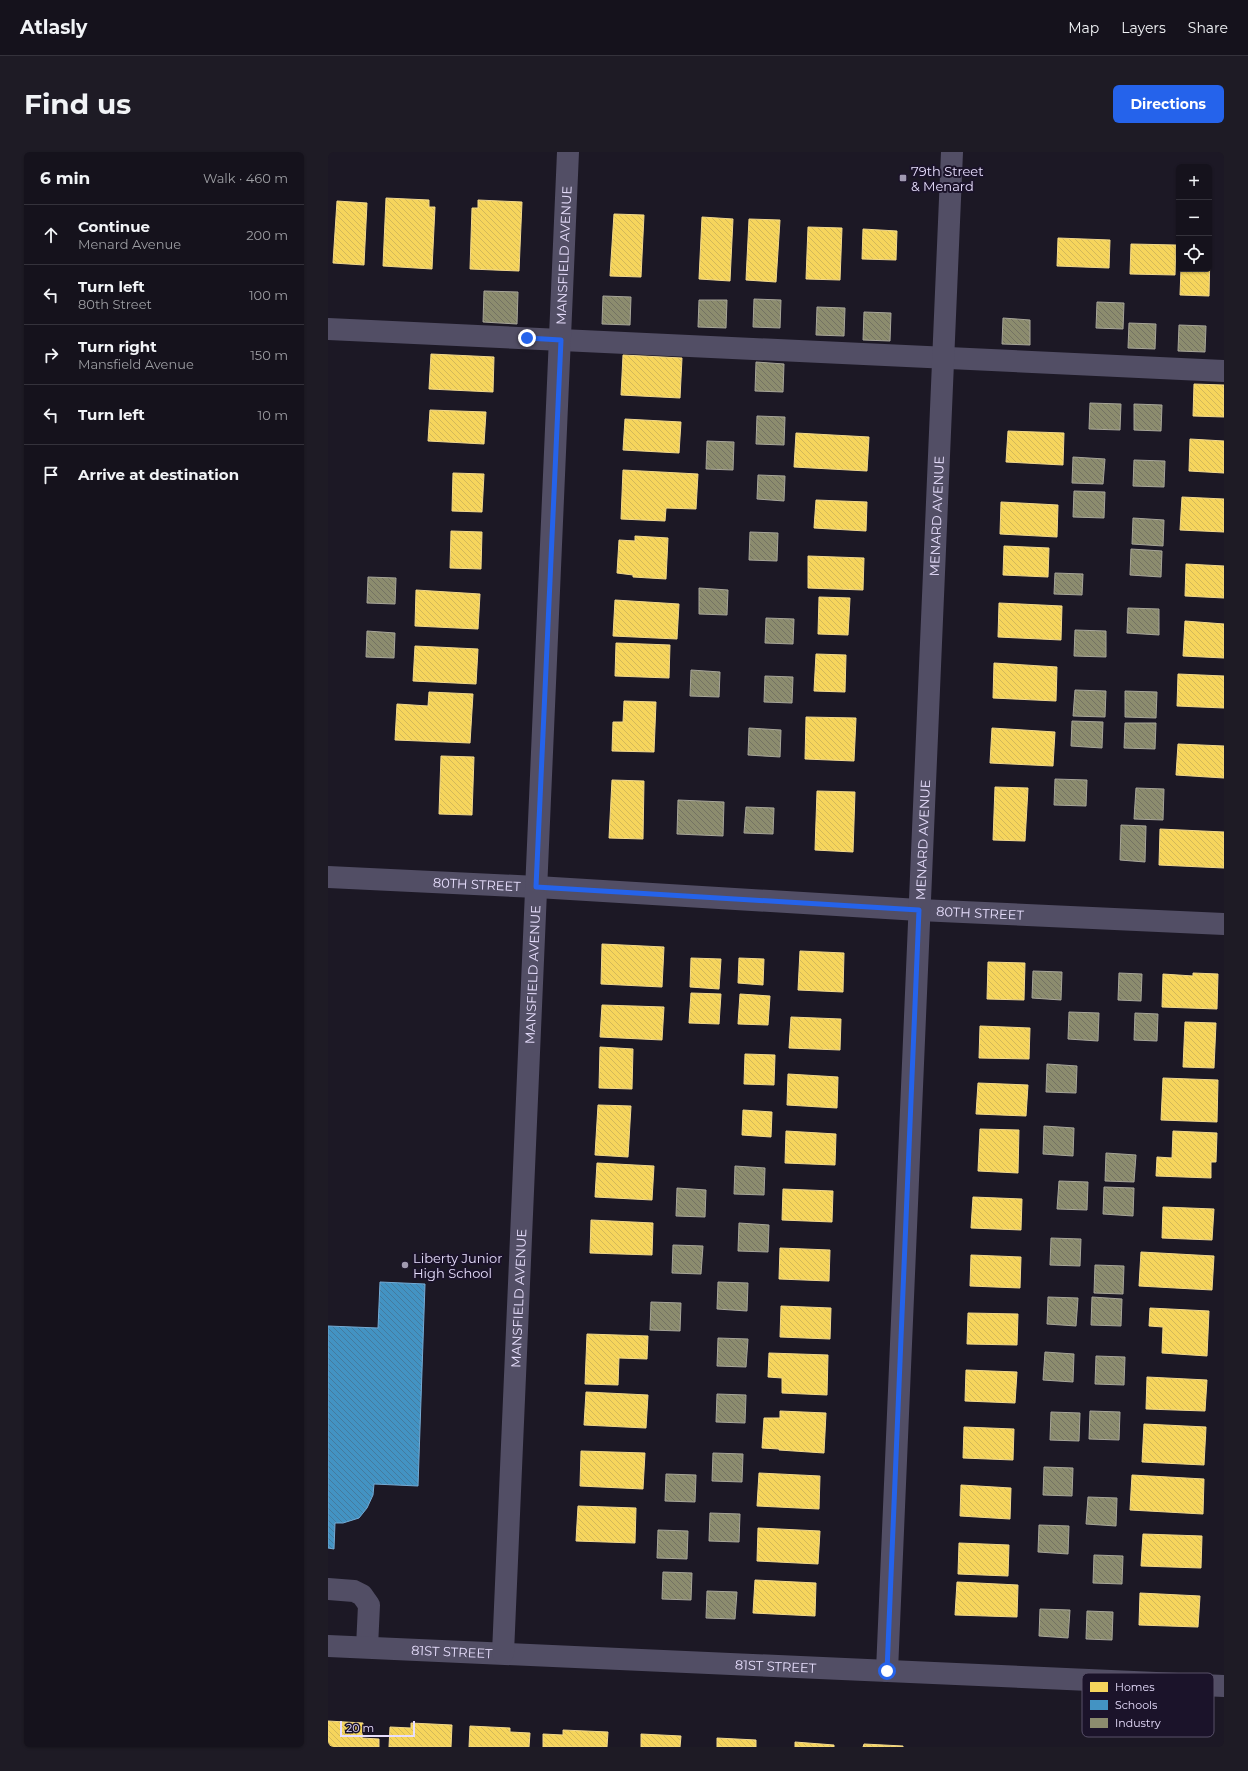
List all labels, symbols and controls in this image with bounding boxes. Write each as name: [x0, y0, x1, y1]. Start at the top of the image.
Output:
text: Atlasly: [20, 16, 87, 39]
text: Map: [1068, 19, 1099, 37]
text: Layers: [1121, 19, 1166, 37]
text: Share: [1188, 19, 1228, 37]
button: Directions: [1113, 85, 1224, 123]
text: Find us: [24, 87, 131, 121]
place label: 79th Street & Menard: [911, 163, 983, 194]
map controls: [1176, 164, 1212, 272]
button: +: [1176, 164, 1212, 200]
text: 6 min: [40, 168, 90, 188]
text: Walk · 460 m: [203, 170, 288, 186]
marker: 79th Street & Menard: [898, 173, 908, 183]
street label: MANSFIELD AVENUE: [553, 185, 575, 325]
button: −: [1176, 200, 1212, 236]
text: Continue: [78, 217, 150, 236]
icon: ahead: [40, 224, 62, 246]
text: 200 m: [246, 227, 288, 243]
text: Menard Avenue: [78, 236, 181, 252]
button: locate: [1176, 236, 1212, 272]
text: Turn left: [78, 277, 145, 296]
icon: left: [40, 284, 62, 306]
text: 100 m: [249, 287, 288, 303]
text: 80th Street: [78, 296, 152, 312]
route end: [518, 329, 536, 347]
text: Turn right: [78, 337, 157, 356]
icon: right: [40, 344, 62, 366]
text: 150 m: [250, 347, 288, 363]
text: Mansfield Avenue: [78, 356, 194, 372]
icon: left: [40, 404, 62, 426]
text: Turn left: [78, 405, 145, 424]
text: 10 m: [258, 407, 288, 423]
street label: MENARD AVENUE: [926, 455, 947, 577]
icon: arrive: [40, 464, 62, 486]
text: Arrive at destination: [78, 465, 239, 484]
street label: MENARD AVENUE: [912, 779, 933, 900]
street label: 80TH STREET: [433, 874, 522, 894]
street label: 80TH STREET: [936, 903, 1025, 923]
street label: MANSFIELD AVENUE: [521, 905, 543, 1044]
street label: MANSFIELD AVENUE: [507, 1229, 529, 1368]
place label: Liberty Junior High School: [413, 1250, 502, 1281]
marker: Liberty Junior High School: [400, 1260, 410, 1270]
street label: 81ST STREET: [411, 1642, 493, 1661]
street label: 81ST STREET: [735, 1656, 817, 1676]
route start: [878, 1662, 896, 1680]
legend: [1082, 1673, 1214, 1737]
text: Homes: [1115, 1680, 1155, 1694]
text: Schools: [1115, 1698, 1158, 1712]
text: Industry: [1115, 1716, 1161, 1730]
scale bar: [340, 1719, 415, 1738]
text: 20 m: [346, 1721, 374, 1735]

